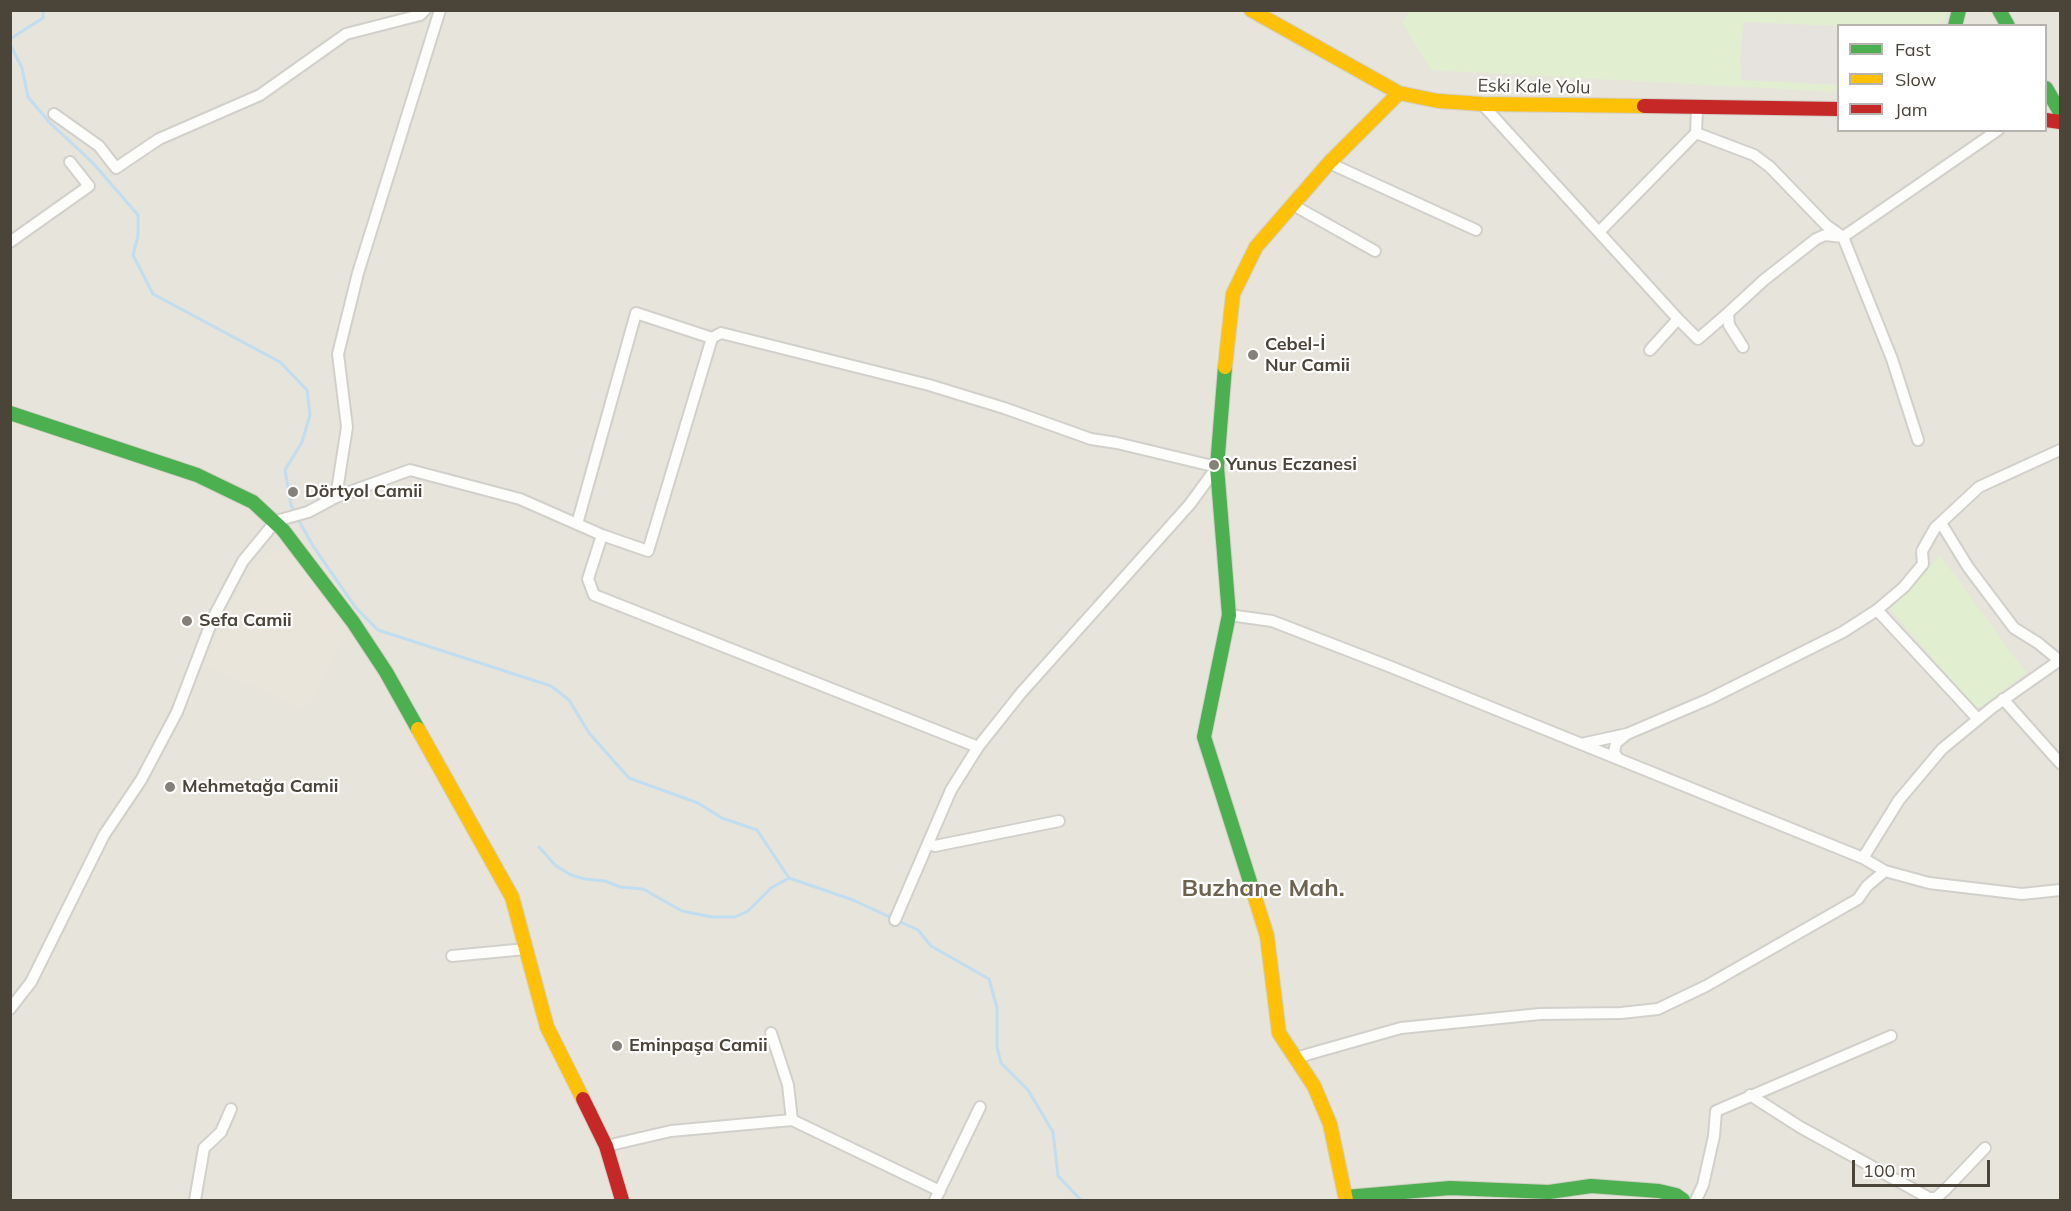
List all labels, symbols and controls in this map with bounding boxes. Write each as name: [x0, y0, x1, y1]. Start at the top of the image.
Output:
legend: [1837, 24, 2047, 132]
text: Fast: [1895, 38, 1931, 61]
text: Slow: [1895, 68, 1936, 91]
street label: Eski Kale Yolu: [1477, 75, 1591, 99]
text: Jam: [1895, 98, 1928, 121]
place label: Cebel-İ Nur Camii: [1265, 334, 1350, 376]
marker: Cebel-İ Nur Camii: [1246, 348, 1260, 362]
place label: Yunus Eczanesi: [1226, 454, 1357, 476]
marker: Yunus Eczanesi: [1207, 458, 1221, 472]
place label: Dörtyol Camii: [305, 481, 423, 503]
marker: Dörtyol Camii: [286, 485, 300, 499]
place label: Sefa Camii: [199, 610, 292, 632]
marker: Sefa Camii: [180, 614, 194, 628]
place label: Mehmetağa Camii: [182, 776, 338, 798]
marker: Mehmetağa Camii: [163, 780, 177, 794]
district label: Buzhane Mah.: [1181, 875, 1345, 903]
place label: Eminpaşa Camii: [629, 1035, 768, 1057]
marker: Eminpaşa Camii: [610, 1039, 624, 1053]
scale bar: [1855, 1148, 1993, 1186]
text: 100 m: [1863, 1159, 1916, 1182]

